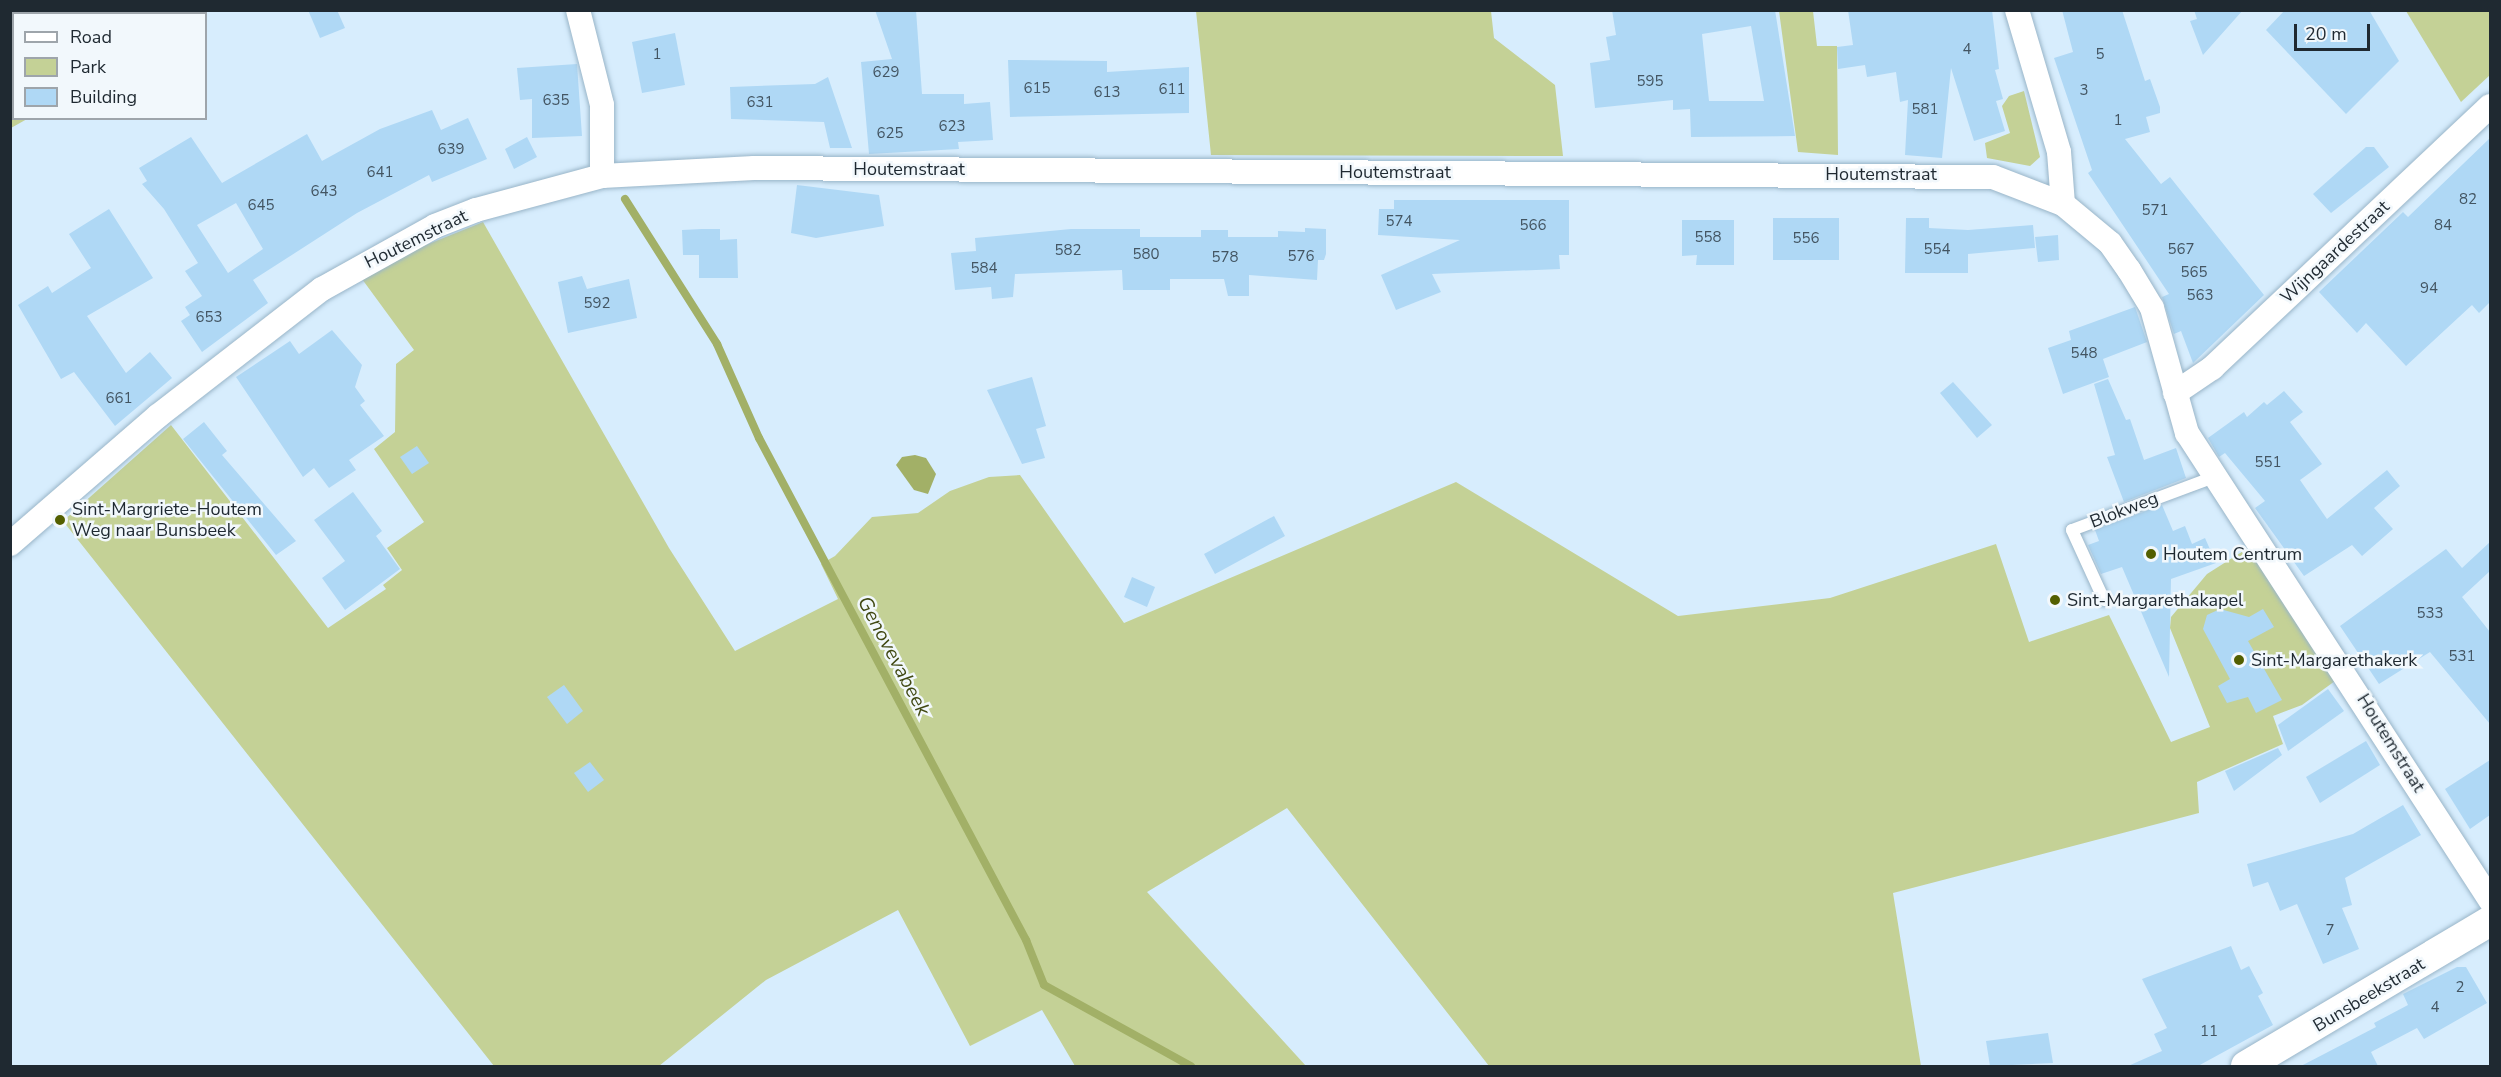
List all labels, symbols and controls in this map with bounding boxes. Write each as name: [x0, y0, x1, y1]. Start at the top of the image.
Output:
legend: [12, 12, 207, 120]
scale bar: [2297, 12, 2374, 50]
text: 20 m: [2305, 22, 2347, 46]
text: Road: [70, 25, 112, 49]
house number: 4: [1963, 41, 1971, 59]
house number: 1: [653, 46, 661, 64]
house number: 5: [2096, 46, 2104, 64]
text: Park: [70, 55, 106, 79]
house number: 629: [873, 64, 899, 82]
house number: 595: [1637, 73, 1663, 91]
house number: 615: [1024, 80, 1050, 98]
house number: 611: [1159, 81, 1185, 99]
house number: 3: [2080, 82, 2088, 100]
house number: 613: [1094, 84, 1120, 102]
text: Building: [70, 85, 137, 109]
house number: 635: [543, 92, 569, 110]
house number: 631: [747, 94, 773, 112]
house number: 581: [1912, 101, 1938, 119]
house number: 1: [2114, 112, 2122, 130]
house number: 623: [939, 118, 965, 136]
house number: 625: [877, 125, 903, 143]
house number: 639: [438, 141, 464, 159]
street label: Houtemstraat: [853, 158, 965, 180]
street label: Houtemstraat: [1339, 161, 1451, 183]
street label: Houtemstraat: [1825, 163, 1937, 185]
house number: 641: [367, 164, 393, 182]
house number: 643: [311, 183, 337, 201]
house number: 82: [2459, 191, 2477, 209]
street label: Wijngaardestraat: [2276, 196, 2394, 308]
house number: 645: [248, 197, 274, 215]
house number: 571: [2142, 202, 2168, 220]
street label: Houtemstraat: [361, 205, 471, 273]
house number: 574: [1386, 213, 1412, 231]
house number: 566: [1520, 217, 1546, 235]
house number: 84: [2434, 217, 2452, 235]
house number: 558: [1695, 229, 1721, 247]
house number: 556: [1793, 230, 1819, 248]
house number: 554: [1924, 241, 1950, 259]
house number: 567: [2168, 241, 2194, 259]
house number: 582: [1055, 242, 1081, 260]
house number: 580: [1133, 246, 1159, 264]
house number: 576: [1288, 248, 1314, 266]
house number: 578: [1212, 249, 1238, 267]
house number: 584: [971, 260, 997, 278]
house number: 565: [2181, 264, 2207, 282]
house number: 94: [2420, 280, 2438, 298]
house number: 563: [2187, 287, 2213, 305]
house number: 592: [584, 295, 610, 313]
house number: 653: [196, 309, 222, 327]
house number: 548: [2071, 345, 2097, 363]
house number: 661: [106, 390, 132, 408]
house number: 551: [2255, 454, 2281, 472]
street label: Blokweg: [2087, 487, 2161, 533]
place label: Sint-Margriete-Houtem Weg naar Bunsbeek: [72, 499, 262, 542]
marker: Sint-Margriete-Houtem Weg naar Bunsbeek: [53, 513, 67, 527]
place label: Houtem Centrum: [2163, 543, 2302, 565]
marker: Houtem Centrum: [2144, 547, 2158, 561]
place label: Sint-Margarethakapel: [2067, 589, 2243, 611]
water label: Genovevabeek: [852, 592, 936, 720]
marker: Sint-Margarethakapel: [2048, 593, 2062, 607]
house number: 533: [2417, 605, 2443, 623]
house number: 531: [2449, 648, 2475, 666]
place label: Sint-Margarethakerk: [2251, 649, 2417, 671]
marker: Sint-Margarethakerk: [2232, 653, 2246, 667]
street label: Houtemstraat: [2352, 690, 2430, 796]
house number: 7: [2326, 922, 2334, 940]
street label: Bunsbeekstraat: [2309, 953, 2429, 1037]
house number: 2: [2456, 979, 2464, 997]
house number: 4: [2431, 999, 2439, 1017]
house number: 11: [2200, 1023, 2218, 1041]

